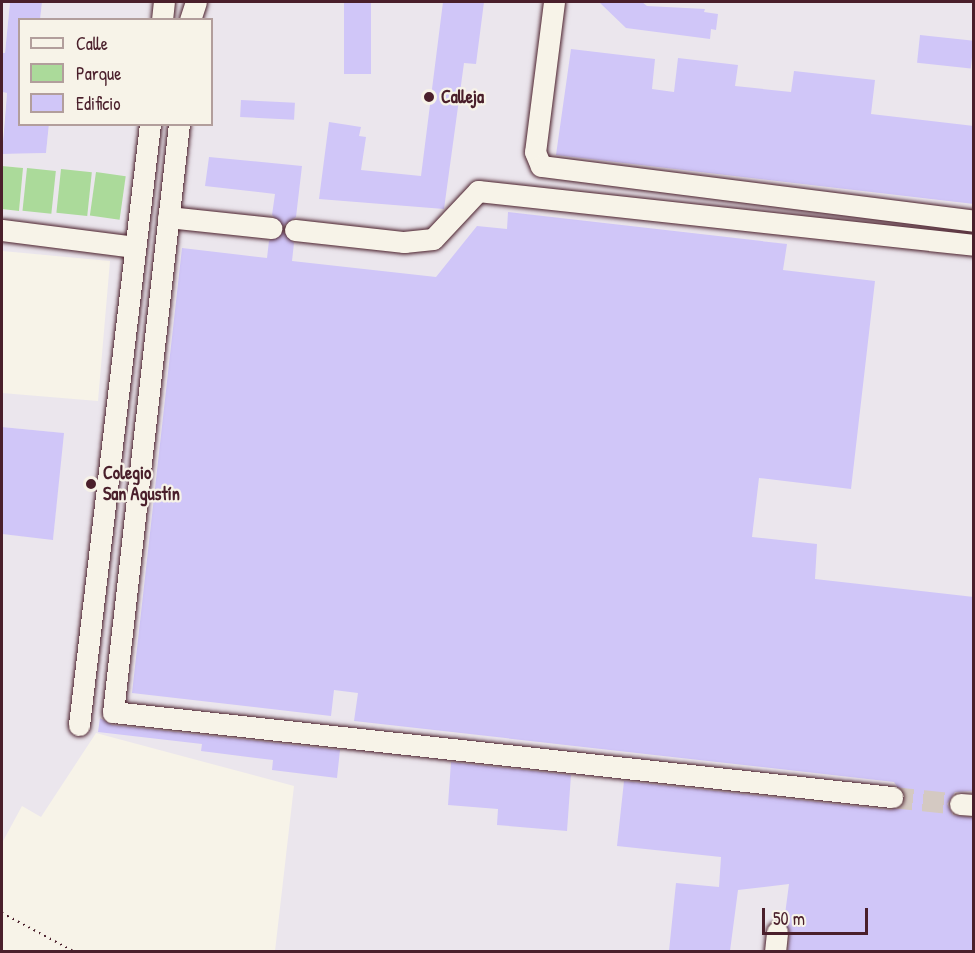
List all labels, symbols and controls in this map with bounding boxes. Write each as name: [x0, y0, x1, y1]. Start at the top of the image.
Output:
legend: [18, 18, 213, 126]
text: Calle: [76, 31, 108, 56]
text: Parque: [76, 61, 121, 86]
place label: Calleja: [441, 86, 484, 108]
marker: Calleja: [422, 90, 436, 104]
text: Edificio: [76, 91, 120, 116]
place label: Colegio San Agustín: [103, 463, 180, 506]
marker: Colegio San Agustín: [84, 477, 98, 491]
scale bar: [765, 896, 872, 934]
text: 50 m: [773, 906, 805, 931]

